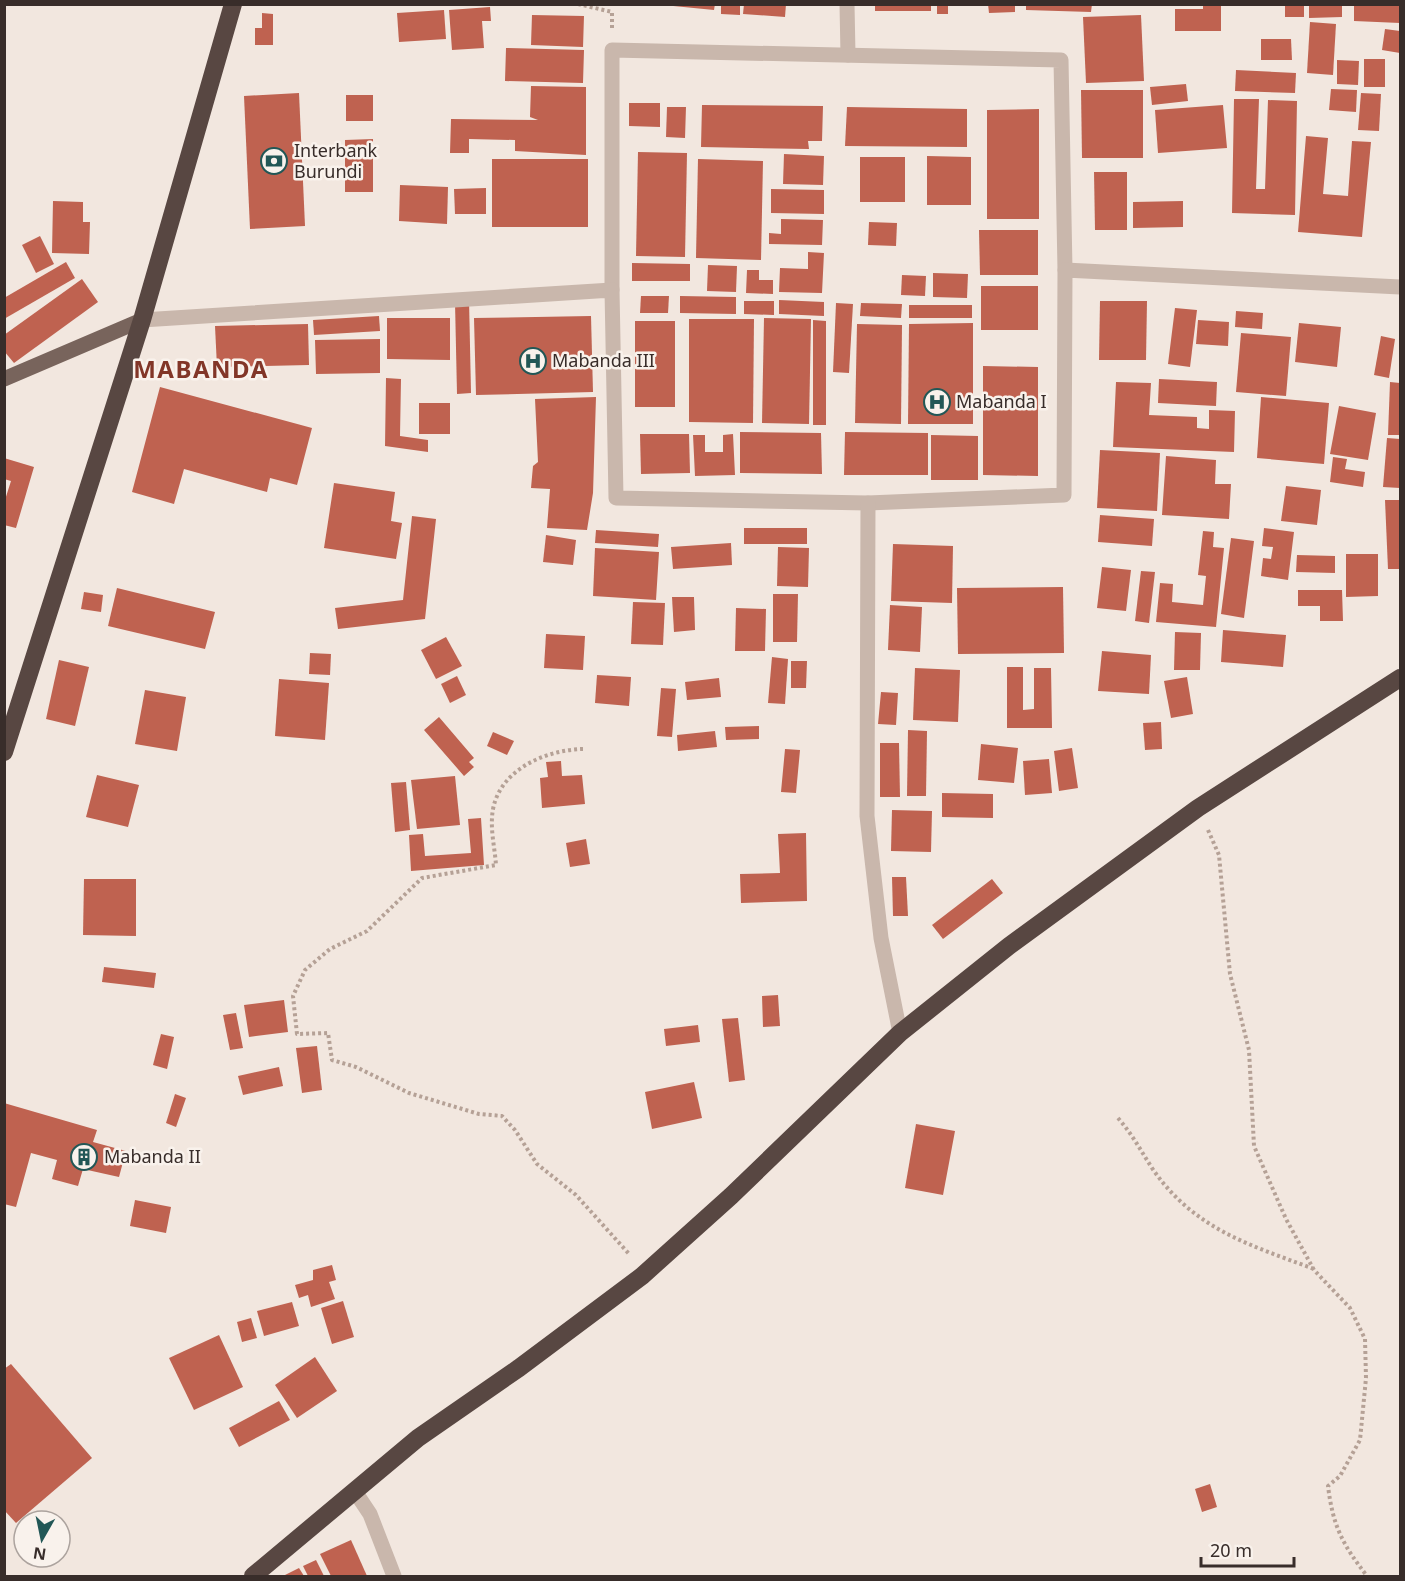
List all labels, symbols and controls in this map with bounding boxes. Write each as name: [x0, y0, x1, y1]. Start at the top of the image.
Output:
place label: Interbank Burundi: [294, 138, 378, 183]
bank icon: Interbank Burundi: [259, 146, 289, 176]
hospital icon: Mabanda III: [518, 346, 548, 376]
place label: Mabanda III: [552, 348, 655, 372]
district label: MABANDA: [133, 352, 269, 385]
hospital icon: Mabanda I: [922, 387, 952, 417]
place label: Mabanda I: [956, 389, 1047, 413]
building icon: Mabanda II: [69, 1142, 99, 1172]
place label: Mabanda II: [104, 1144, 201, 1168]
north arrow: [12, 1509, 72, 1569]
scale bar: [1201, 1530, 1294, 1568]
text: 20 m: [1210, 1538, 1252, 1562]
text: N: [32, 1542, 48, 1566]

